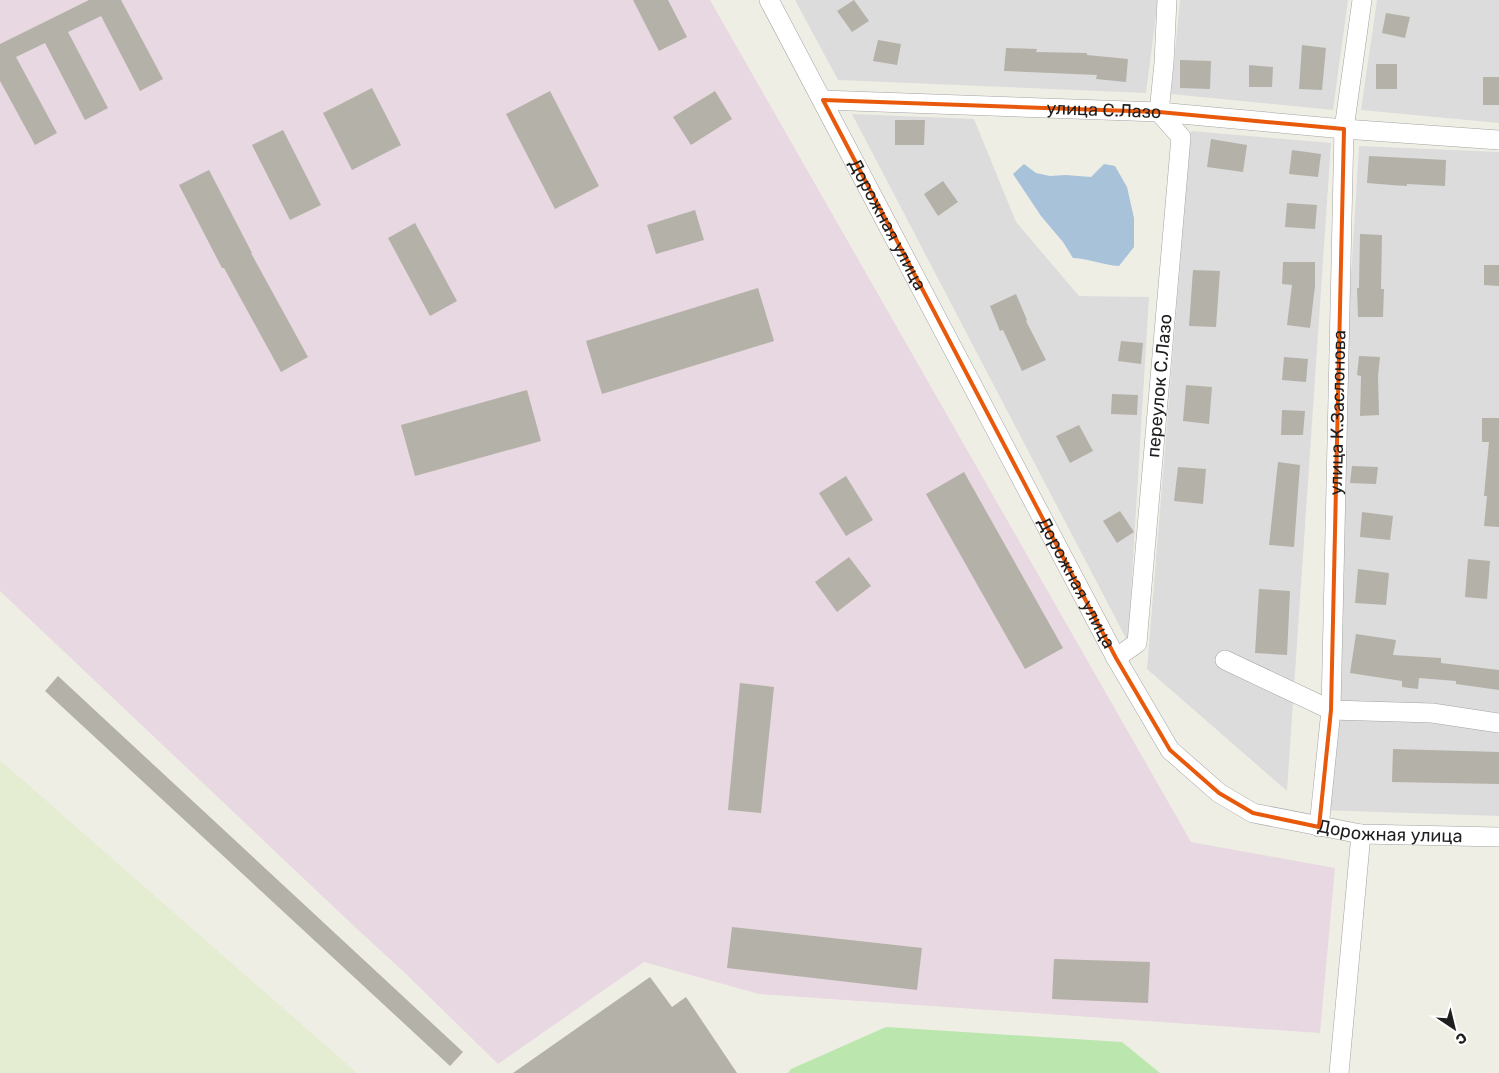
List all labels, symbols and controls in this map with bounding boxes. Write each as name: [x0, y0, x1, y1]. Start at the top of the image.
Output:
street label: улица С.Лазо: [1046, 97, 1162, 123]
street label: Дорожная улица: [844, 155, 931, 294]
street label: переулок С.Лазо: [1142, 313, 1177, 459]
street label: улица К.Заслонова: [1325, 330, 1351, 496]
street label: Дорожная улица: [1033, 513, 1120, 652]
street label: Дорожная улица: [1316, 815, 1463, 847]
north arrow: [1429, 1003, 1479, 1053]
text: С: [1452, 1028, 1470, 1048]

